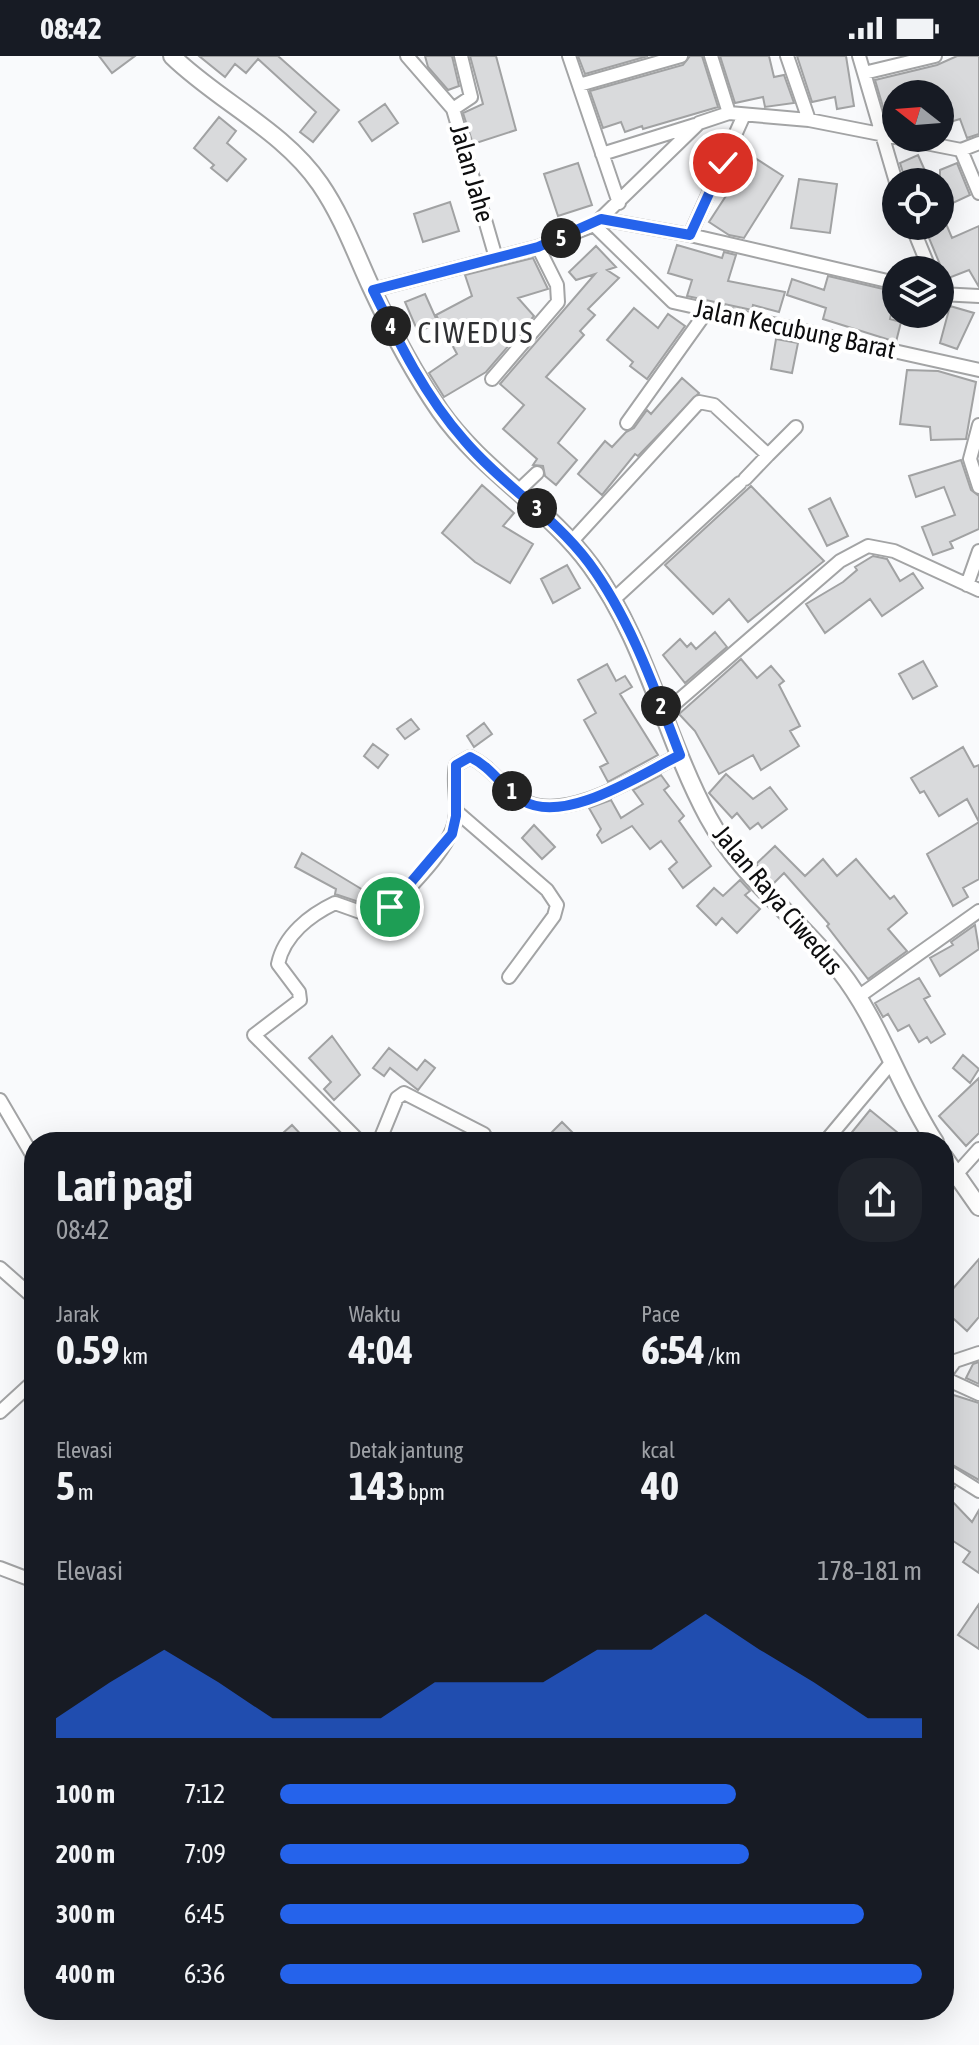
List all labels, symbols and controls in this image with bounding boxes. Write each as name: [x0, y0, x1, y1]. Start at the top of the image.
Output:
text: 08:42: [40, 11, 102, 45]
north arrow: [882, 80, 954, 152]
map controls: [882, 80, 954, 328]
street label: Jalan Jahe: [444, 121, 500, 225]
pin: [689, 129, 757, 197]
icon: check: [701, 141, 745, 185]
button: locate: [882, 168, 954, 240]
pin: 5: [541, 218, 581, 258]
text: 5: [556, 225, 566, 251]
button: layers: [882, 256, 954, 328]
street label: Jalan Kecubung Barat: [692, 293, 898, 365]
pin: 4: [371, 306, 411, 346]
text: 4: [386, 313, 396, 339]
district label: CIWEDUS: [418, 315, 534, 349]
pin: 3: [517, 488, 557, 528]
text: 3: [532, 495, 542, 521]
pin: 2: [641, 686, 681, 726]
text: 2: [656, 693, 666, 719]
pin: 1: [492, 771, 532, 811]
text: 1: [507, 778, 517, 804]
street label: Jalan Raya Ciwedus: [707, 819, 849, 981]
pin: [356, 873, 424, 941]
icon: arrive: [368, 885, 412, 929]
button: share: [838, 1158, 922, 1242]
text: Lari pagi: [56, 1160, 193, 1210]
text: 08:42: [56, 1215, 110, 1245]
text: Jarak: [56, 1301, 99, 1327]
text: Waktu: [349, 1301, 401, 1327]
text: Pace: [641, 1301, 680, 1327]
text: 0.59: [56, 1327, 120, 1372]
text: 4:04: [349, 1327, 413, 1372]
text: 6:54: [641, 1327, 705, 1372]
text: km: [120, 1343, 148, 1369]
text: /km: [705, 1343, 741, 1369]
text: Elevasi: [56, 1437, 113, 1463]
text: Detak jantung: [349, 1437, 463, 1463]
text: kcal: [641, 1437, 675, 1463]
text: 5: [56, 1463, 75, 1508]
text: 143: [349, 1463, 405, 1508]
text: 40: [641, 1463, 679, 1508]
text: m: [75, 1479, 94, 1505]
text: bpm: [405, 1479, 445, 1505]
text: Elevasi: [56, 1556, 123, 1586]
text: 178–181 m: [817, 1556, 922, 1586]
text: 100 m: [56, 1779, 115, 1809]
text: 7:12: [184, 1779, 225, 1809]
text: 200 m: [56, 1839, 115, 1869]
text: 7:09: [184, 1839, 226, 1869]
text: 300 m: [56, 1899, 115, 1929]
text: 6:45: [184, 1899, 225, 1929]
text: 400 m: [56, 1959, 115, 1989]
text: 6:36: [184, 1959, 225, 1989]

